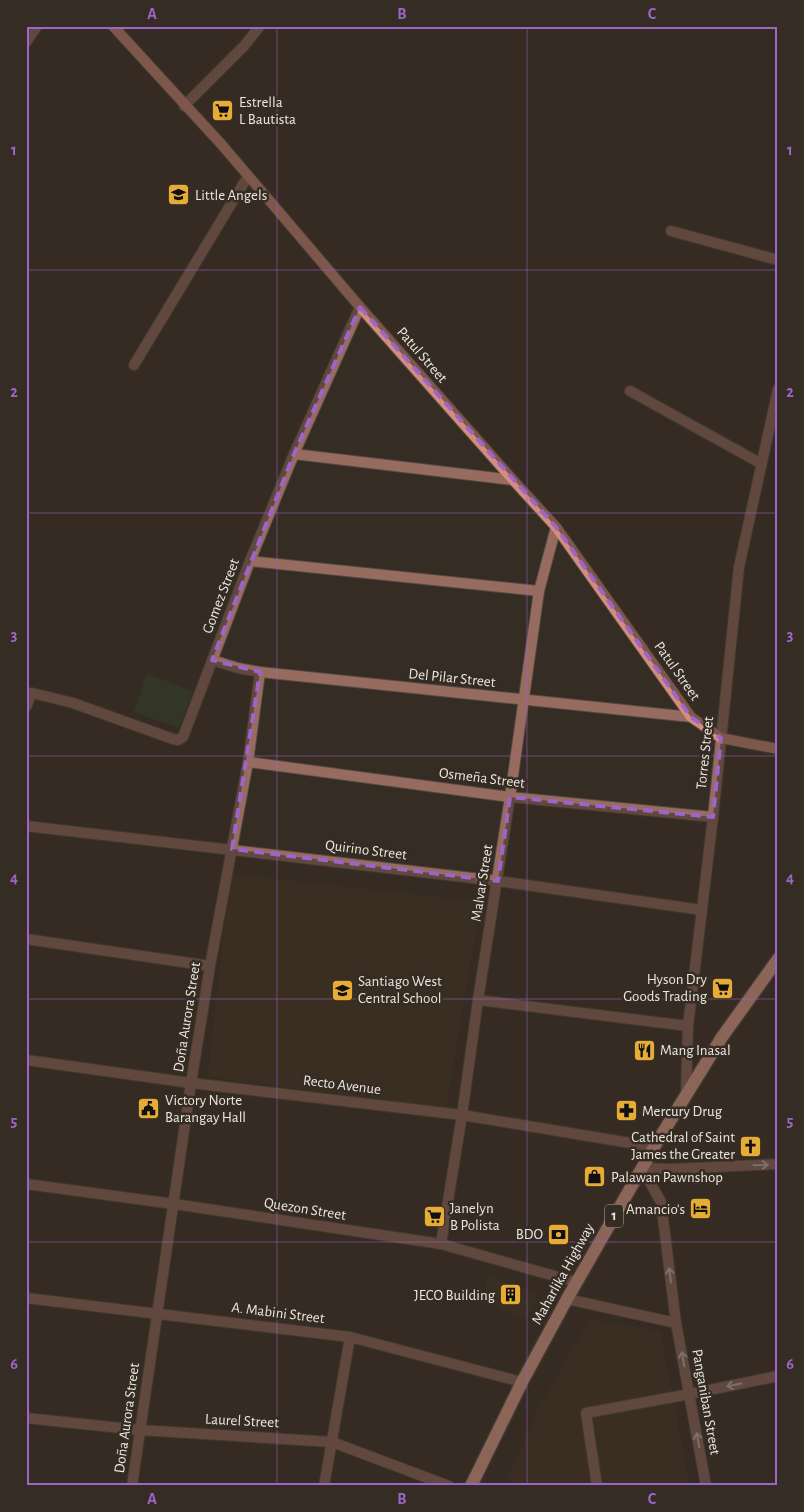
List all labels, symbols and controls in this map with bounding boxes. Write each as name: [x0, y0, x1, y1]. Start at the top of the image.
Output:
text: A: [147, 6, 157, 22]
text: B: [397, 6, 407, 22]
text: C: [648, 6, 657, 22]
place label: Estrella L Bautista: [239, 95, 296, 127]
supermarket icon: Estrella L Bautista: [211, 99, 235, 123]
text: 1: [11, 142, 17, 158]
text: 1: [787, 142, 793, 158]
school or university icon: Little Angels: [167, 183, 191, 207]
place label: Little Angels: [195, 188, 267, 203]
street label: Patul Street: [394, 324, 450, 386]
text: 2: [10, 384, 18, 400]
text: 2: [786, 384, 794, 400]
street label: Gomez Street: [200, 556, 242, 635]
text: 3: [11, 627, 18, 643]
text: 3: [787, 627, 794, 643]
street label: Patul Street: [651, 639, 703, 703]
street label: Del Pilar Street: [408, 666, 496, 690]
street label: Torres Street: [694, 715, 716, 790]
street label: Osmeña Street: [438, 765, 526, 791]
street label: Quirino Street: [324, 838, 408, 862]
street label: Malvar Street: [469, 843, 496, 923]
text: 4: [10, 870, 18, 886]
text: 4: [786, 870, 794, 886]
street label: Doña Aurora Street: [171, 961, 203, 1073]
place label: Hyson Dry Goods Trading: [623, 972, 708, 1004]
place label: Santiago West Central School: [358, 974, 442, 1006]
supermarket icon: Hyson Dry Goods Trading: [711, 976, 735, 1000]
school or university icon: Santiago West Central School: [330, 978, 354, 1002]
restaurant icon: Mang Inasal: [632, 1038, 656, 1062]
place label: Mang Inasal: [660, 1043, 731, 1058]
street label: Recto Avenue: [302, 1073, 382, 1097]
place label: Victory Norte Barangay Hall: [165, 1093, 246, 1125]
public building icon: Victory Norte Barangay Hall: [137, 1097, 161, 1121]
pharmacy icon: Mercury Drug: [614, 1099, 638, 1123]
place label: Mercury Drug: [642, 1104, 723, 1119]
text: 5: [11, 1113, 18, 1129]
text: 5: [787, 1113, 794, 1129]
place label: Cathedral of Saint James the Greater: [631, 1130, 735, 1162]
church icon: Cathedral of Saint James the Greater: [739, 1134, 763, 1158]
one-way arrow: [753, 1160, 769, 1169]
shop icon: Palawan Pawnshop: [583, 1165, 607, 1189]
place label: Palawan Pawnshop: [611, 1170, 723, 1185]
street label: Quezon Street: [263, 1195, 347, 1223]
hotel icon: Amancio's: [689, 1197, 713, 1221]
place label: Janelyn B Polista: [450, 1201, 500, 1233]
place label: Amancio's: [626, 1202, 685, 1217]
road number: 1: [605, 1204, 623, 1228]
supermarket icon: Janelyn B Polista: [422, 1205, 446, 1229]
street label: Maharlika Highway: [529, 1220, 597, 1327]
bank icon: BDO: [547, 1222, 571, 1246]
place label: BDO: [516, 1227, 543, 1242]
one-way arrow: [665, 1267, 675, 1283]
building icon: JECO Building: [499, 1283, 523, 1307]
place label: JECO Building: [414, 1288, 496, 1303]
street label: A. Mabini Street: [231, 1300, 326, 1326]
street label: Panganiban Street: [689, 1348, 723, 1456]
one-way arrow: [678, 1351, 687, 1367]
text: 6: [10, 1356, 18, 1372]
text: 6: [786, 1356, 794, 1372]
street label: Doña Aurora Street: [112, 1362, 142, 1474]
one-way arrow: [726, 1381, 742, 1390]
street label: Laurel Street: [205, 1412, 280, 1430]
one-way arrow: [692, 1432, 702, 1448]
text: A: [147, 1491, 157, 1507]
text: B: [397, 1491, 407, 1507]
text: C: [648, 1491, 657, 1507]

